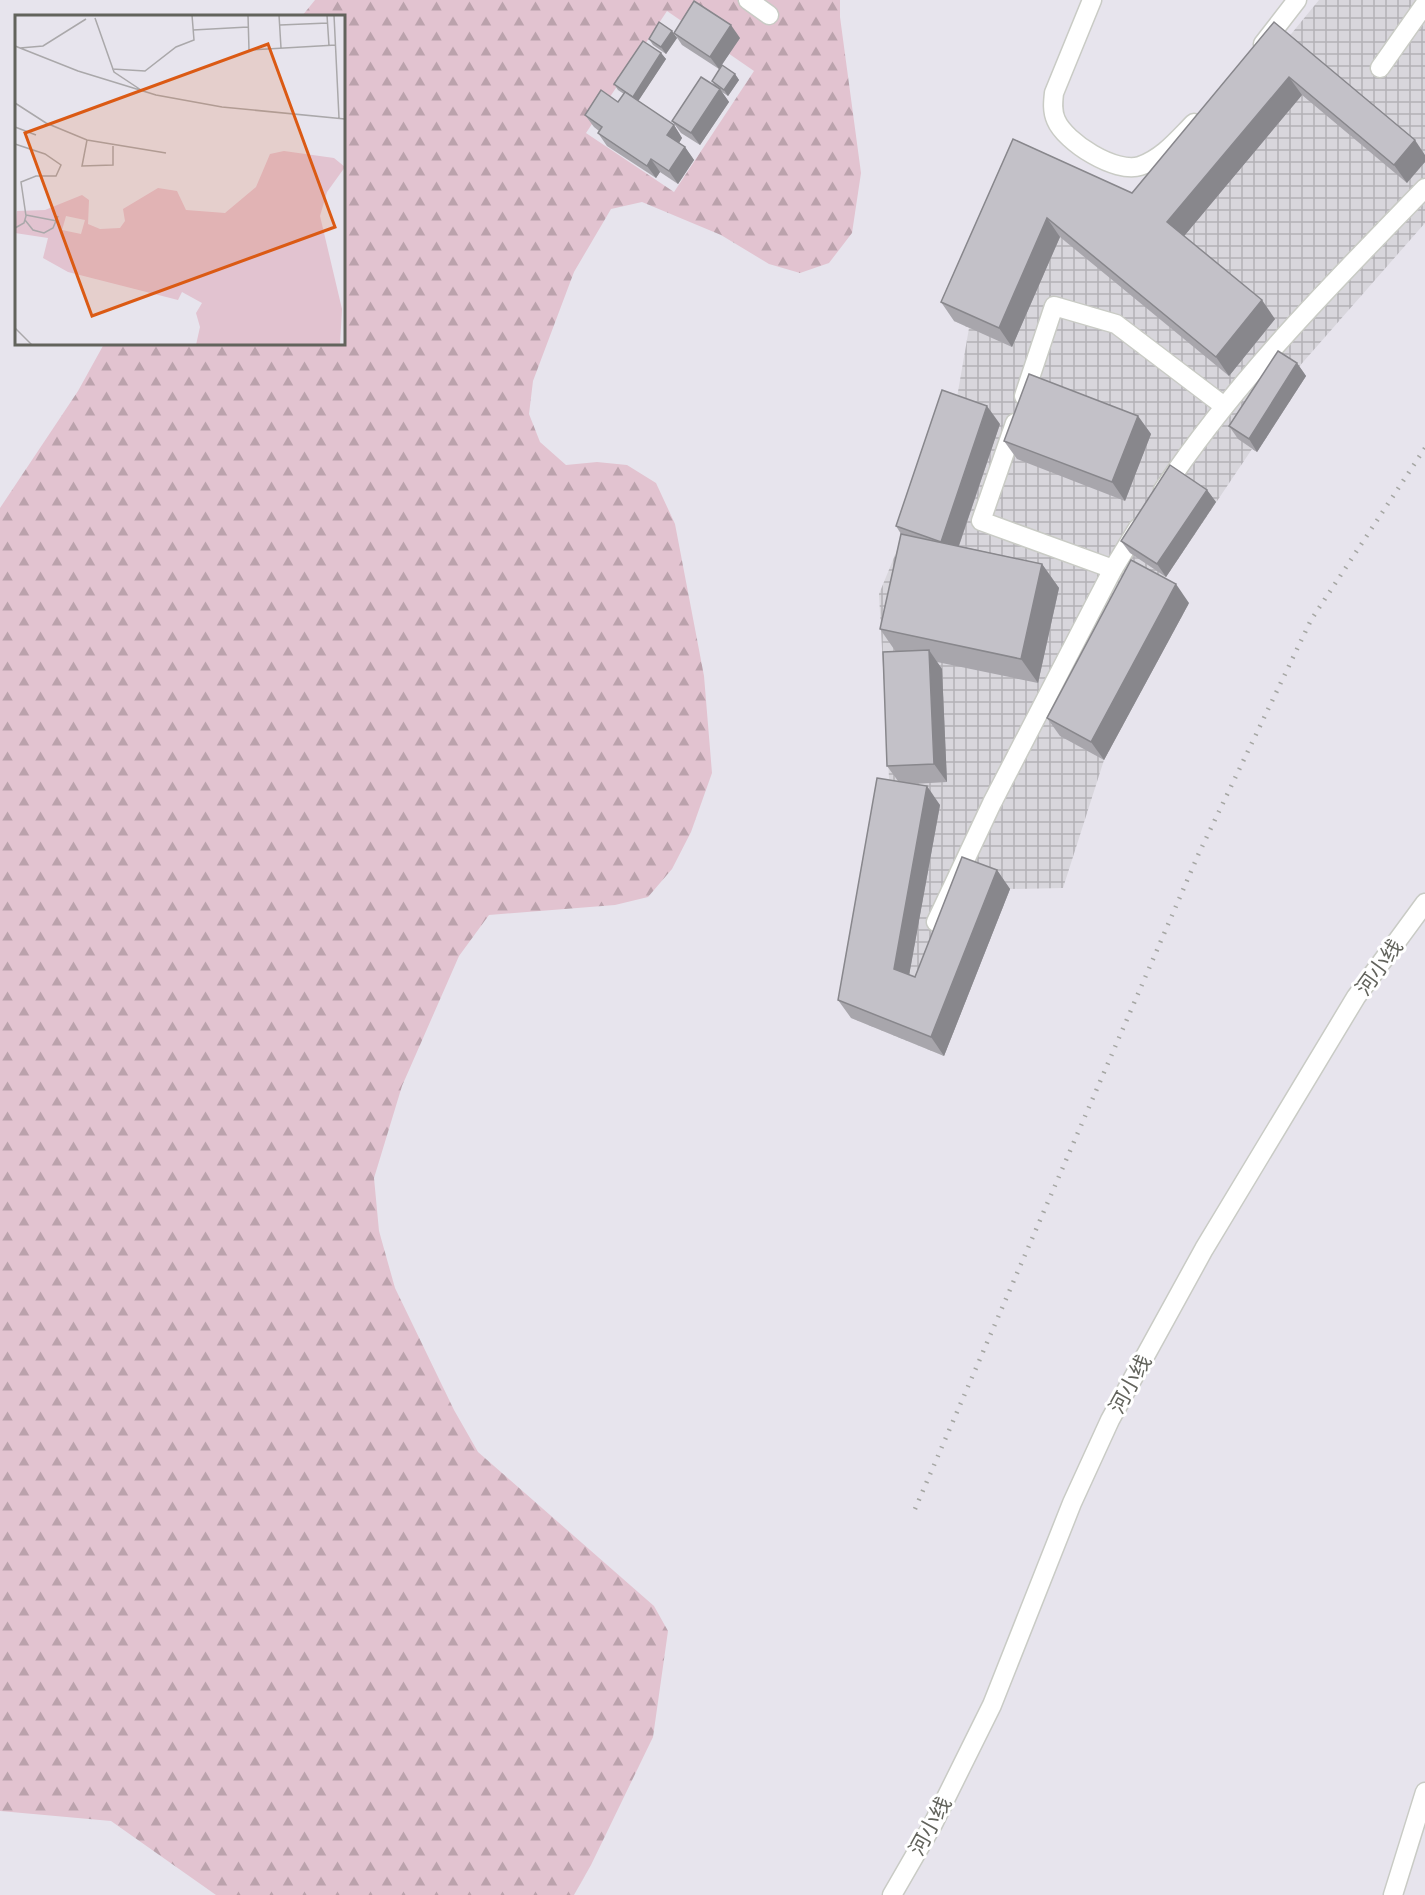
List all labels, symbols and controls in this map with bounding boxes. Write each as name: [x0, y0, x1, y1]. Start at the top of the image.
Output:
inset map: [15, 15, 345, 345]
street label: 河小线: [1350, 934, 1408, 1000]
street label: 河小线: [1104, 1350, 1156, 1418]
street label: 河小线: [904, 1792, 956, 1860]

